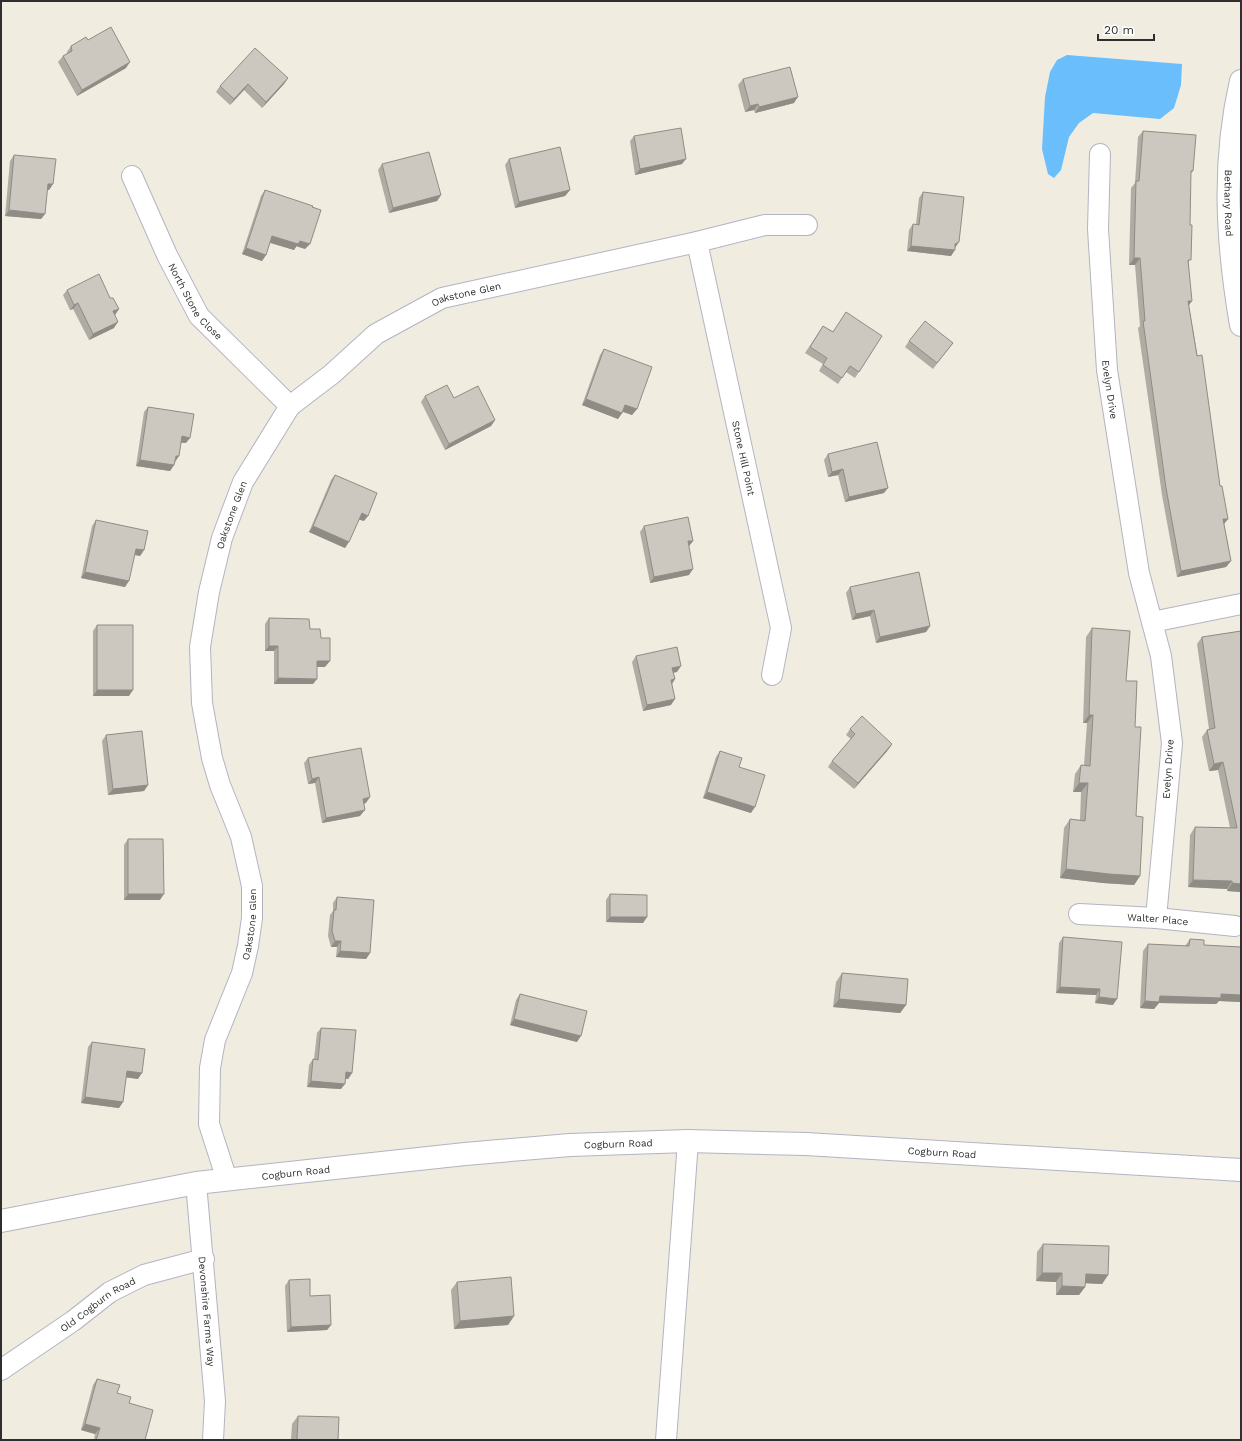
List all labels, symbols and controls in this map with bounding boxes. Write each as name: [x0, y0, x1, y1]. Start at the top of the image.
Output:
scale bar: [1098, 16, 1154, 42]
text: 20 m: [1104, 23, 1134, 37]
street label: Bethany Road: [1223, 169, 1236, 237]
street label: North Stone Close: [167, 261, 225, 342]
street label: Oakstone Glen: [429, 280, 502, 308]
street label: Evelyn Drive: [1101, 360, 1120, 420]
street label: Stone Hill Point: [731, 420, 758, 497]
street label: Oakstone Glen: [214, 479, 249, 550]
street label: Evelyn Drive: [1160, 739, 1176, 799]
street label: Oakstone Glen: [240, 888, 258, 961]
street label: Walter Place: [1127, 911, 1189, 927]
street label: Cogburn Road: [584, 1137, 653, 1150]
street label: Cogburn Road: [907, 1145, 977, 1160]
street label: Cogburn Road: [261, 1163, 331, 1181]
street label: Devonshire Farms Way: [197, 1256, 218, 1368]
street label: Old Cogburn Road: [58, 1275, 137, 1334]

